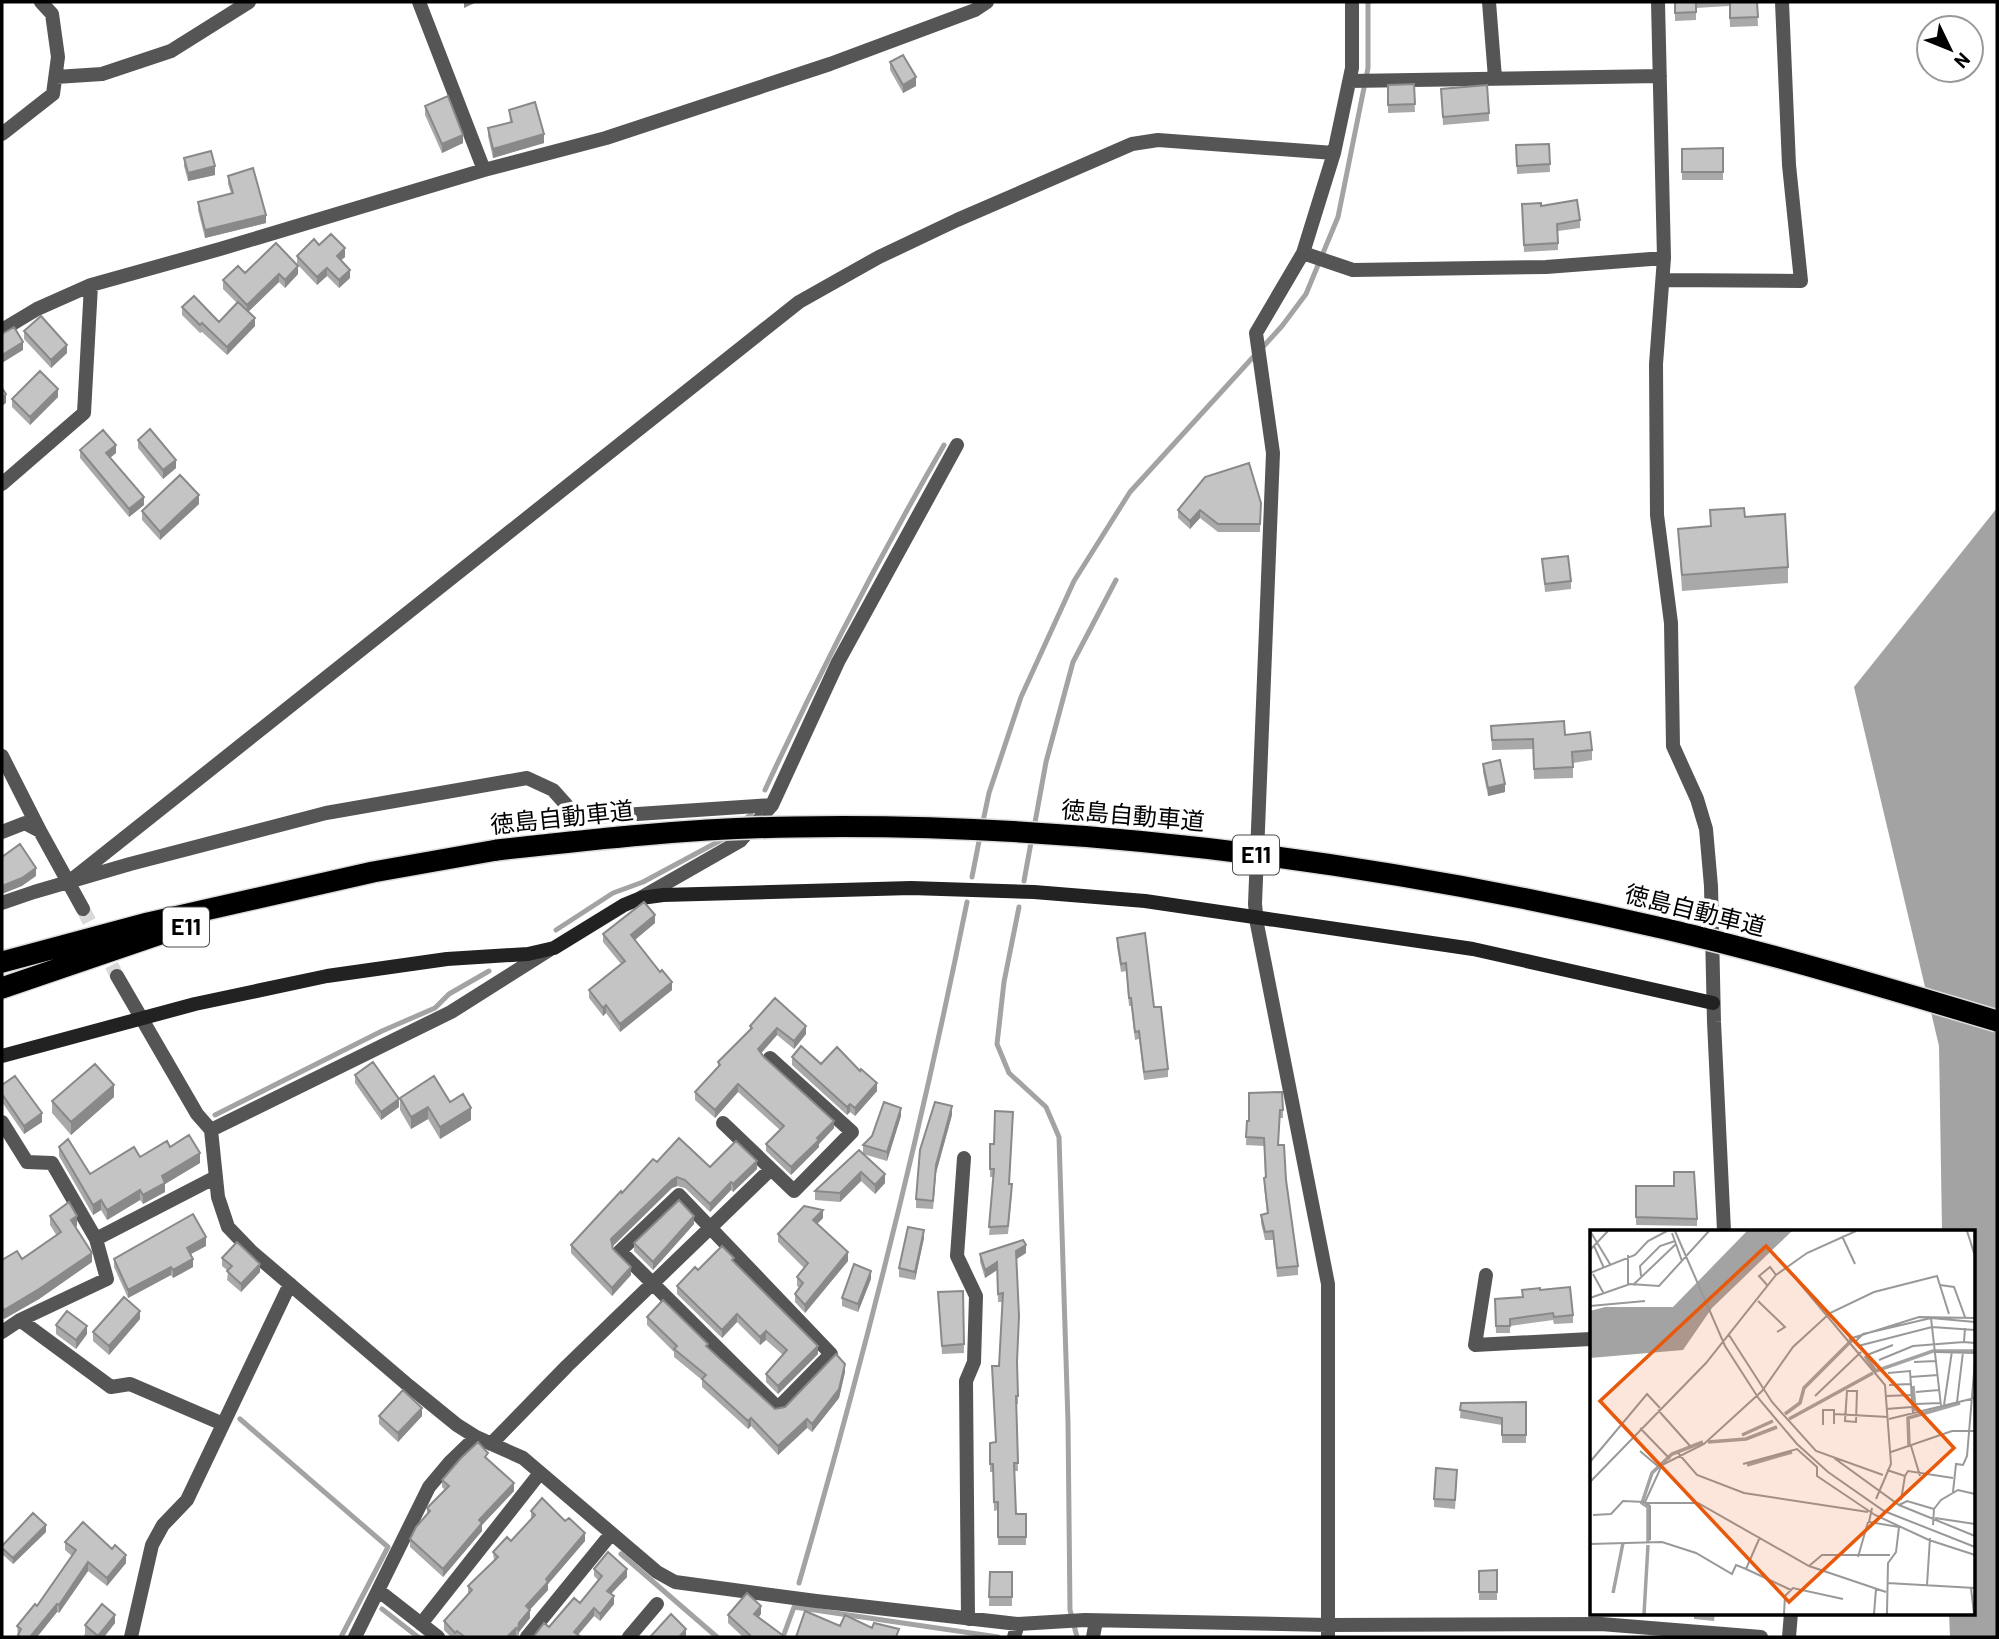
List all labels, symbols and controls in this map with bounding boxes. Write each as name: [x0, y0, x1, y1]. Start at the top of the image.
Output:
north arrow: [1915, 14, 1985, 84]
text: N: [1950, 48, 1976, 73]
street label: 徳島自動車道: [1060, 794, 1206, 835]
street label: 徳島自動車道: [489, 795, 635, 838]
road number: E11: [1233, 835, 1279, 874]
street label: 徳島自動車道: [1622, 878, 1769, 941]
road number: E11: [163, 908, 209, 946]
inset map: [1590, 1230, 1974, 1614]

